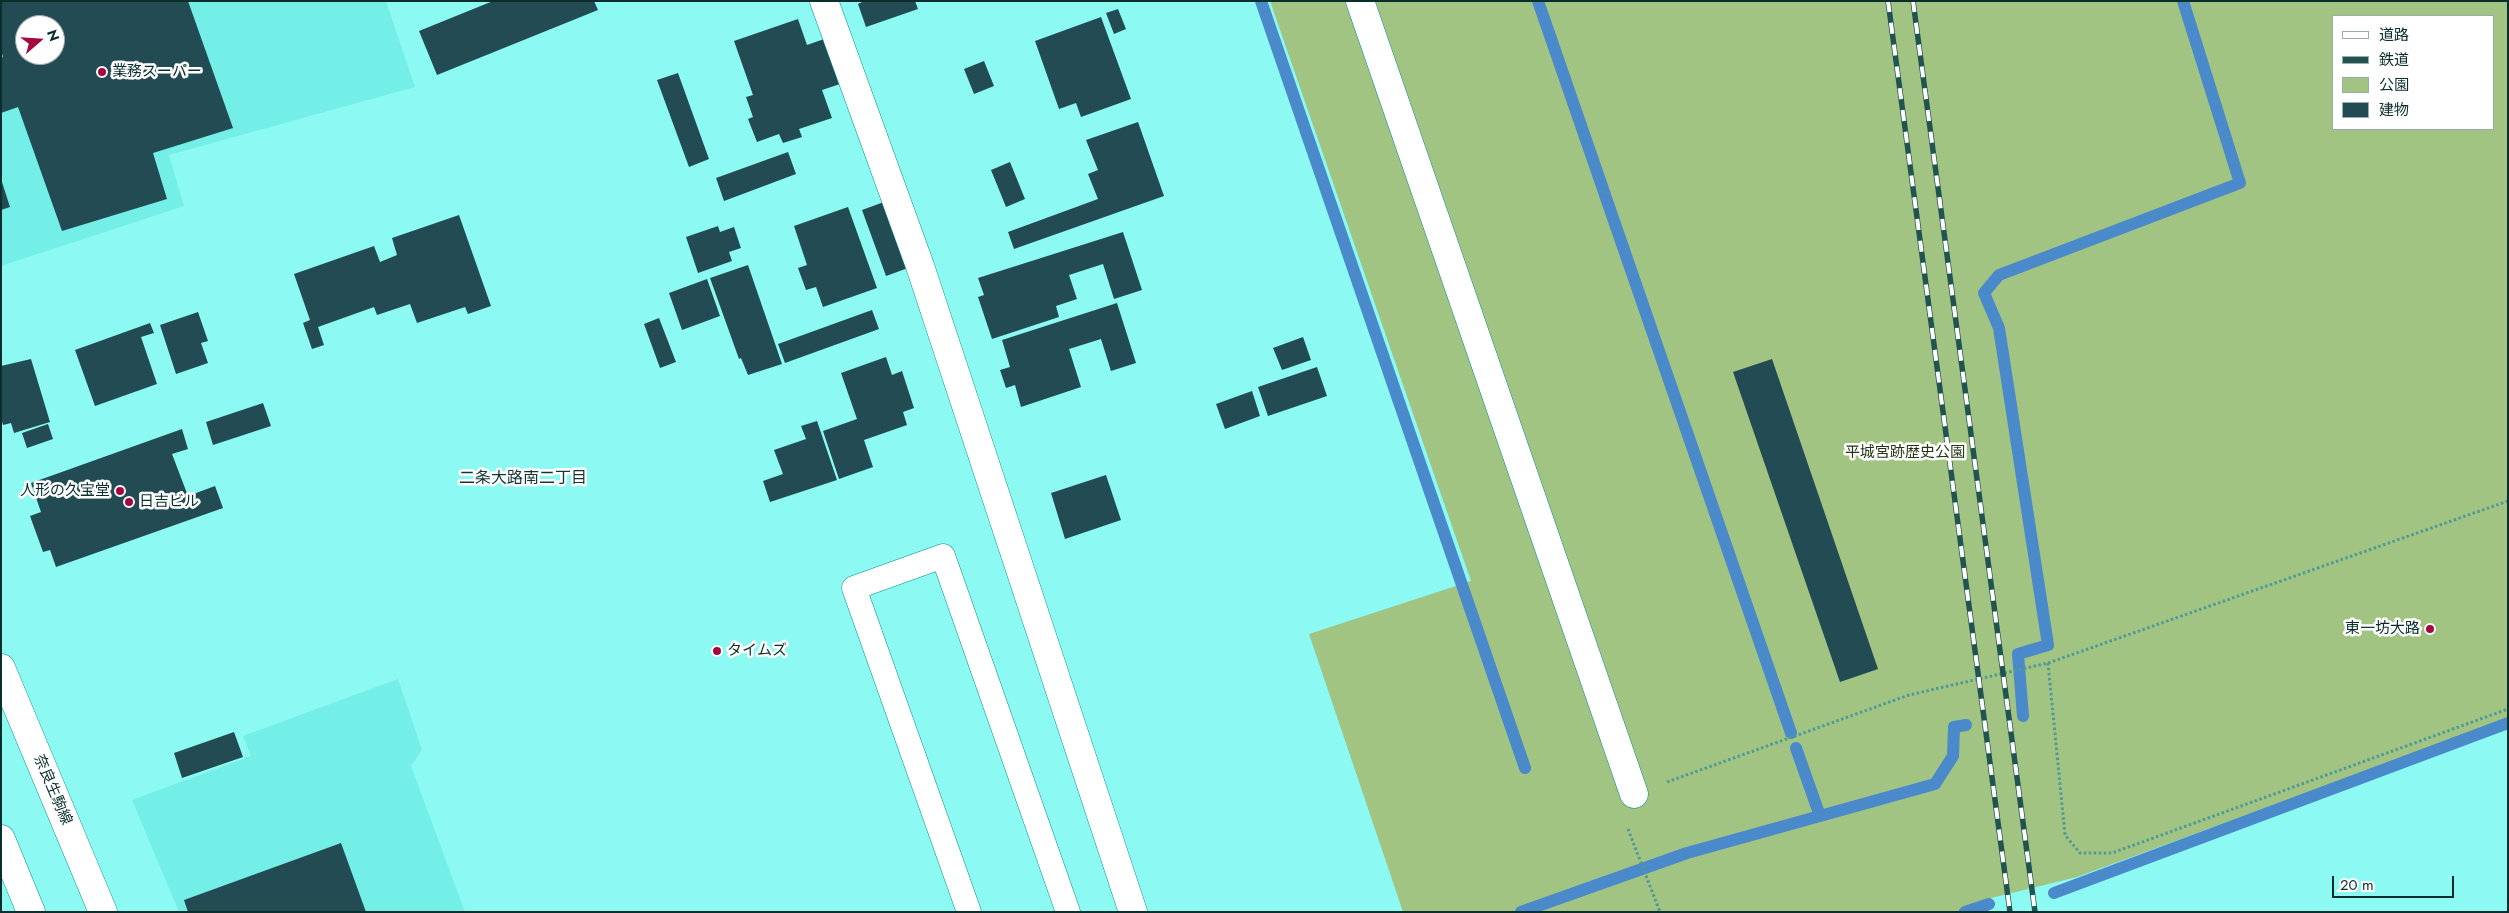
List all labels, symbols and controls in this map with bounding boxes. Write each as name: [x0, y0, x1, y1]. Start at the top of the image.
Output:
north arrow: [15, 15, 65, 65]
legend: [2332, 15, 2494, 130]
text: 道路: [2379, 24, 2409, 46]
text: N: [42, 27, 65, 44]
text: 鉄道: [2379, 49, 2409, 71]
place label: 業務スーパー: [112, 63, 202, 81]
marker: 業務スーパー: [96, 66, 108, 78]
text: 公園: [2379, 74, 2409, 96]
text: 建物: [2379, 99, 2409, 121]
park label: 平城宮跡歴史公園: [1845, 444, 1965, 462]
district label: 二条大路南二丁目: [459, 469, 587, 489]
place label: 人形の久宝堂: [20, 482, 110, 500]
marker: 人形の久宝堂: [114, 485, 126, 497]
place label: 日吉ビル: [139, 493, 199, 511]
marker: 日吉ビル: [123, 496, 135, 508]
place label: 東一坊大路: [2345, 620, 2420, 638]
marker: 東一坊大路: [2424, 623, 2436, 635]
place label: タイムズ: [727, 642, 787, 660]
marker: タイムズ: [711, 645, 723, 657]
street label: 奈良生駒線: [29, 752, 75, 828]
scale bar: [2334, 866, 2456, 898]
text: 20 m: [2340, 874, 2374, 896]

